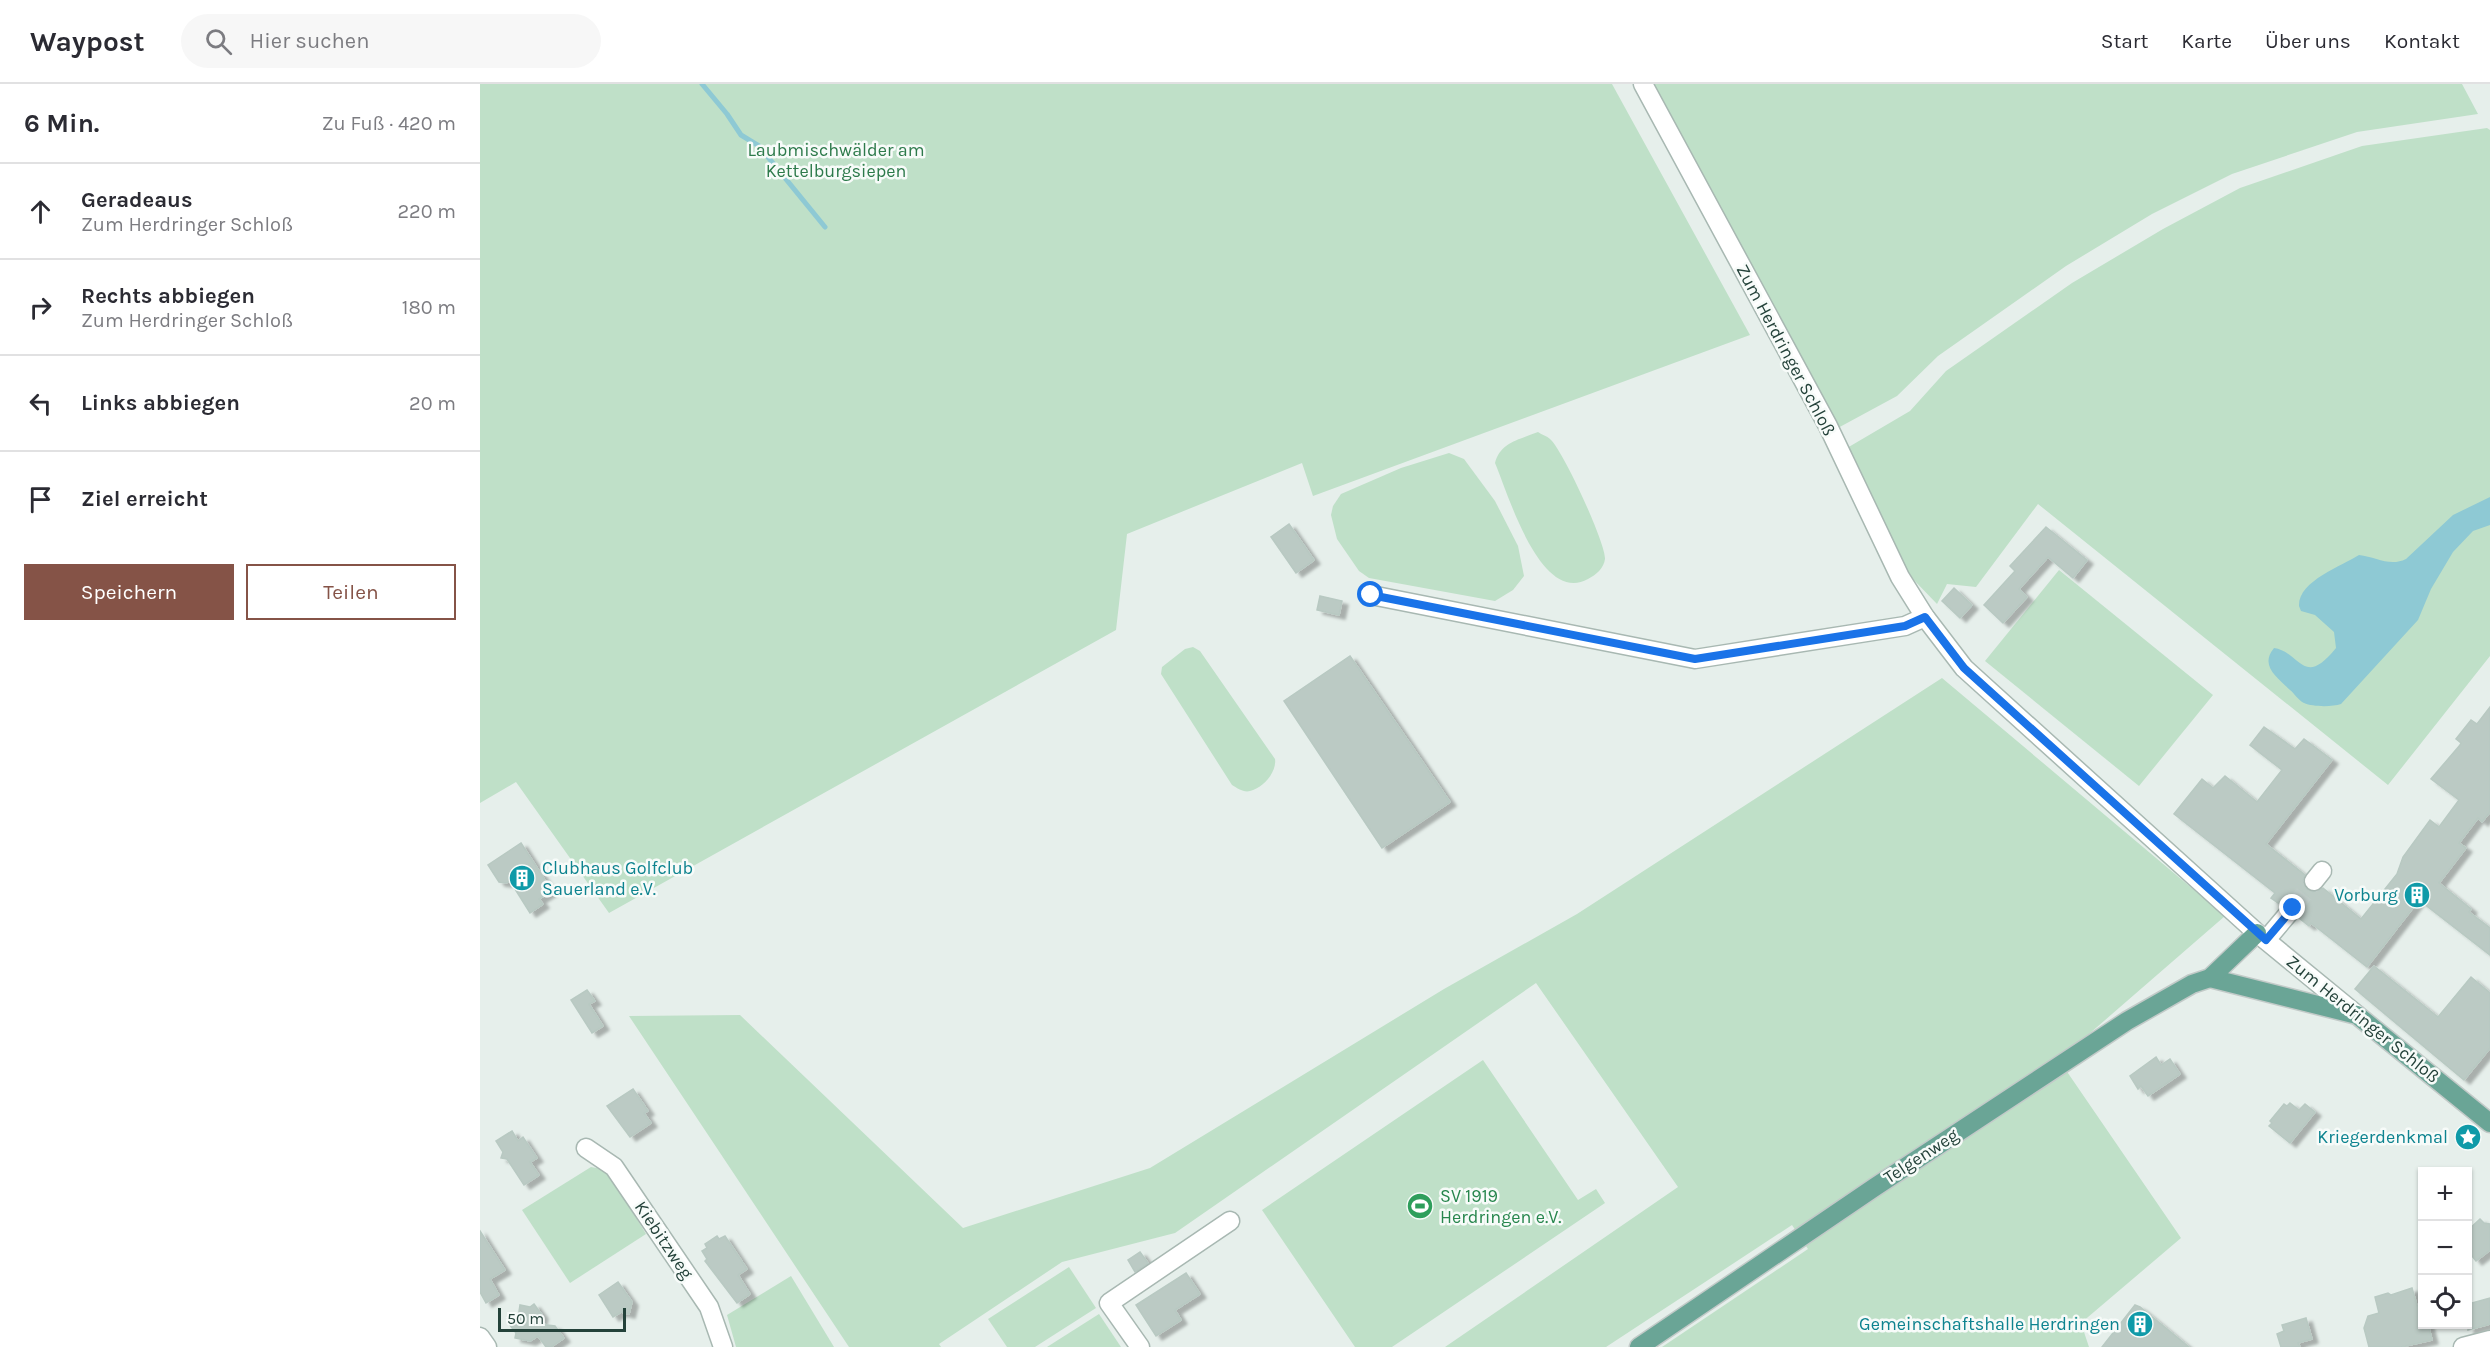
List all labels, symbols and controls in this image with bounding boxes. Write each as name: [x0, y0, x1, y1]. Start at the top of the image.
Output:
search box: [181, 14, 601, 68]
text: Waypost: [30, 25, 145, 58]
icon: search: [202, 25, 235, 58]
text: Hier suchen: [250, 28, 369, 54]
text: Start: [2101, 29, 2148, 53]
text: Karte: [2181, 29, 2232, 53]
text: Über uns: [2265, 29, 2351, 53]
text: Kontakt: [2384, 29, 2460, 53]
text: 6 Min.: [24, 108, 99, 139]
text: Zu Fuß · 420 m: [322, 112, 456, 135]
park label: Laubmischwälder am Kettelburgsiepen: [747, 139, 925, 182]
text: Geradeaus: [81, 187, 193, 213]
icon: ahead: [24, 195, 57, 228]
text: 220 m: [397, 200, 456, 223]
text: Zum Herdringer Schloß: [81, 213, 293, 236]
street label: Zum Herdringer Schloß: [1731, 261, 1841, 439]
text: Rechts abbiegen: [81, 283, 255, 309]
icon: right: [24, 291, 57, 324]
text: 180 m: [402, 296, 456, 319]
text: Zum Herdringer Schloß: [81, 309, 293, 332]
icon: left: [24, 387, 57, 420]
text: Links abbiegen: [81, 390, 240, 416]
text: 20 m: [409, 392, 456, 415]
icon: arrive: [24, 483, 57, 516]
text: Ziel erreicht: [81, 486, 208, 512]
button: Speichern: [24, 564, 234, 620]
button: Teilen: [246, 564, 456, 620]
route start: [1357, 581, 1383, 607]
place label: Clubhaus Golfclub Sauerland e.V.: [542, 857, 693, 900]
building icon: Clubhaus Golfclub Sauerland e.V.: [507, 863, 537, 893]
building icon: Vorburg: [2402, 880, 2432, 910]
place label: Vorburg: [2334, 884, 2398, 906]
route end: [2279, 894, 2305, 920]
street label: Zum Herdringer Schloß: [2282, 950, 2444, 1088]
place icon: Kriegerdenkmal: [2453, 1122, 2483, 1152]
street label: Telgenweg: [1880, 1124, 1962, 1188]
place label: Kriegerdenkmal: [2317, 1126, 2448, 1148]
map controls: [2418, 1167, 2472, 1329]
button: +: [2418, 1167, 2472, 1221]
place label: SV 1919 Herdringen e.V.: [1440, 1185, 1562, 1228]
sports icon: SV 1919 Herdringen e.V.: [1405, 1191, 1435, 1221]
street label: Kiebitzweg: [630, 1197, 698, 1283]
button: −: [2418, 1221, 2472, 1275]
button: locate: [2418, 1275, 2472, 1329]
scale bar: [498, 1305, 626, 1332]
text: 50 m: [507, 1309, 544, 1328]
building icon: Gemeinschaftshalle Herdringen: [2125, 1309, 2155, 1339]
place label: Gemeinschaftshalle Herdringen: [1859, 1313, 2120, 1335]

